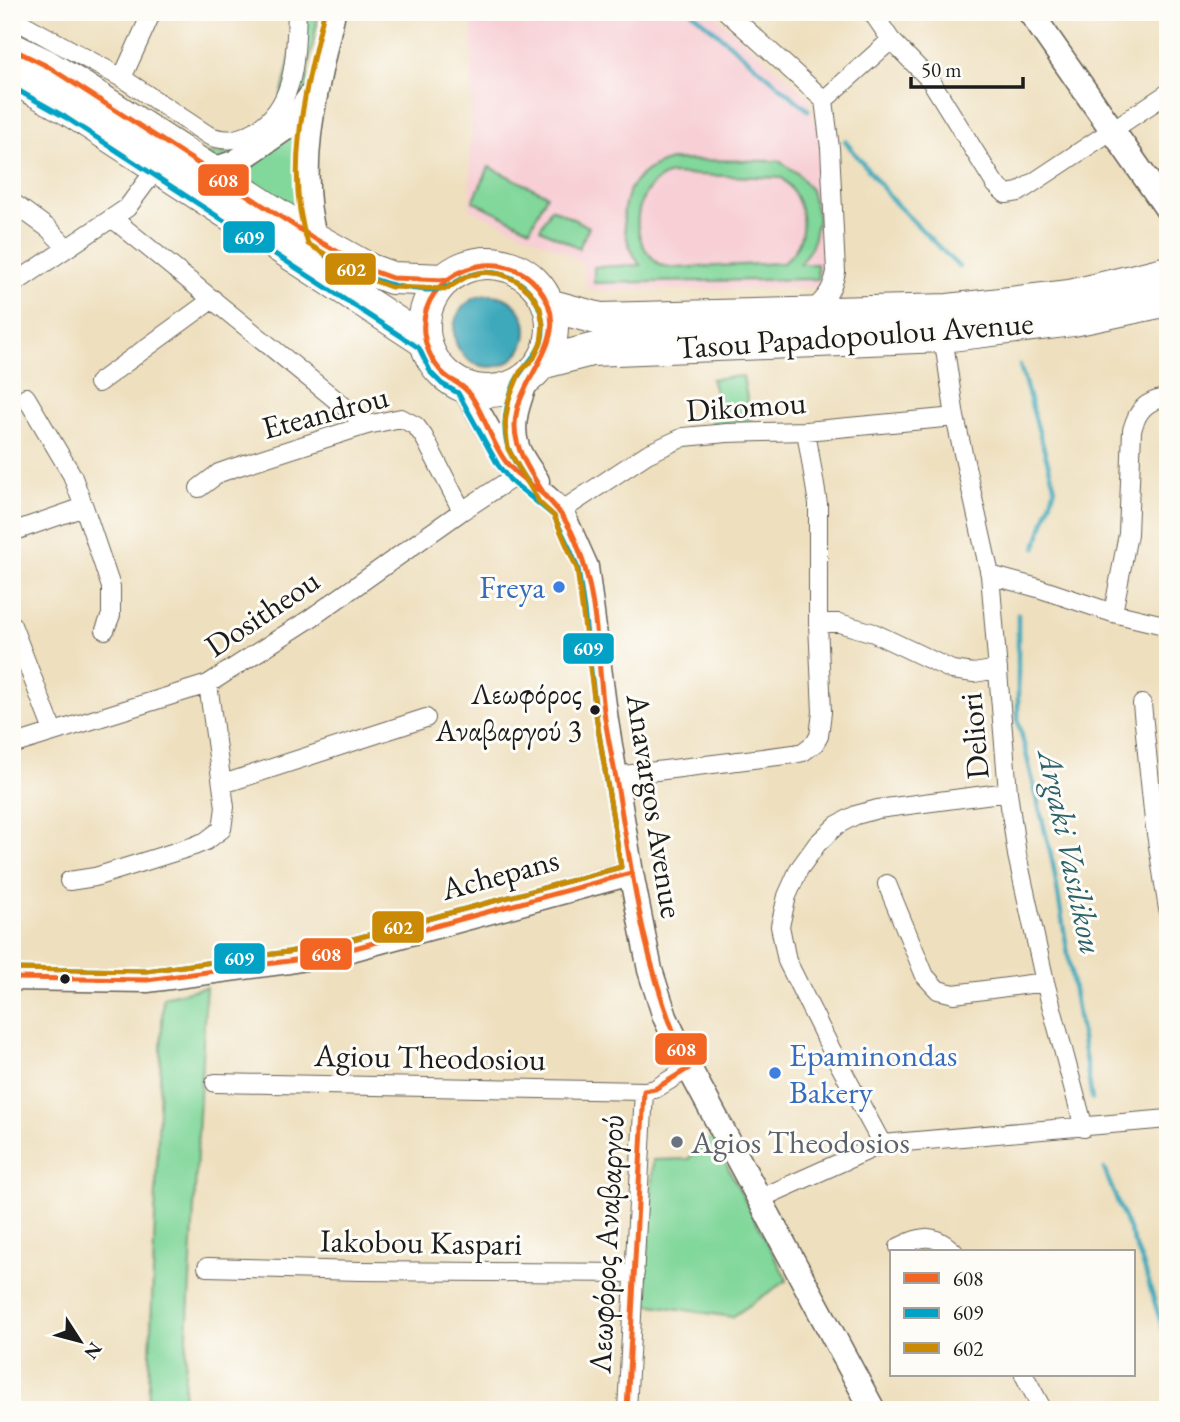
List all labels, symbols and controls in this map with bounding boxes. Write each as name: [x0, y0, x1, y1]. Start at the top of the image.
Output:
scale bar: [911, 46, 1023, 90]
text: 50 m: [921, 56, 962, 83]
line badge: 608: [197, 163, 250, 197]
text: 608: [208, 168, 238, 193]
line badge: 609: [222, 220, 276, 254]
text: 609: [234, 225, 264, 250]
line badge: 602: [324, 252, 377, 286]
text: 602: [336, 257, 366, 282]
street label: Tasou Papadopoulou Avenue: [675, 302, 1035, 368]
street label: Eteandrou: [257, 375, 393, 449]
street label: Dikomou: [684, 381, 808, 431]
street label: Dositheou: [197, 559, 328, 667]
place label: Freya: [479, 566, 545, 608]
marker: Freya: [551, 579, 567, 595]
line badge: 609: [562, 632, 615, 665]
text: 609: [573, 636, 603, 661]
place label: Λεωφόρος Αναβαργού 3: [435, 674, 582, 750]
street label: Anavargos Avenue: [616, 690, 693, 921]
street label: Deliori: [949, 691, 999, 781]
marker: Λεωφόρος Αναβαργού 3: [588, 703, 602, 717]
water label: Argaki Vasilikou: [1028, 743, 1114, 958]
street label: Achepans: [436, 838, 563, 910]
line badge: 602: [371, 910, 425, 944]
text: 602: [383, 915, 413, 940]
line badge: 608: [299, 937, 353, 971]
line badge: 609: [213, 942, 266, 975]
text: 608: [311, 942, 341, 967]
text: 609: [224, 946, 254, 971]
unlabelled marker: [58, 972, 72, 986]
line badge: 608: [654, 1032, 708, 1066]
street label: Agiou Theodosiou: [313, 1034, 546, 1080]
place label: Epaminondas Bakery: [789, 1034, 957, 1113]
text: 608: [666, 1037, 696, 1062]
marker: Epaminondas Bakery: [767, 1065, 783, 1081]
street label: Λεωφόρος Αναβαργού: [578, 1114, 634, 1375]
place label: Agios Theodosios: [690, 1121, 910, 1163]
marker: Agios Theodosios: [669, 1134, 685, 1150]
street label: Iakobou Kaspari: [320, 1219, 523, 1265]
legend: [890, 1250, 1134, 1376]
text: 608: [953, 1265, 983, 1292]
text: 609: [953, 1299, 983, 1326]
north arrow: [46, 1306, 116, 1376]
text: 602: [953, 1335, 983, 1362]
text: N: [78, 1337, 108, 1365]

